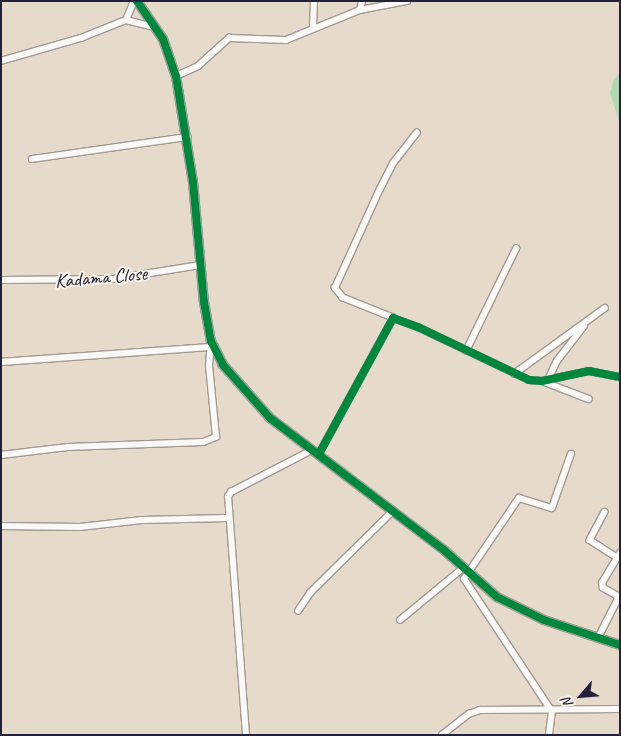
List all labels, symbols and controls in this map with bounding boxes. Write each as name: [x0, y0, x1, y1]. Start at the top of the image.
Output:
street label: Kadama Close: [54, 261, 148, 293]
north arrow: [556, 671, 606, 721]
text: N: [558, 695, 577, 711]

